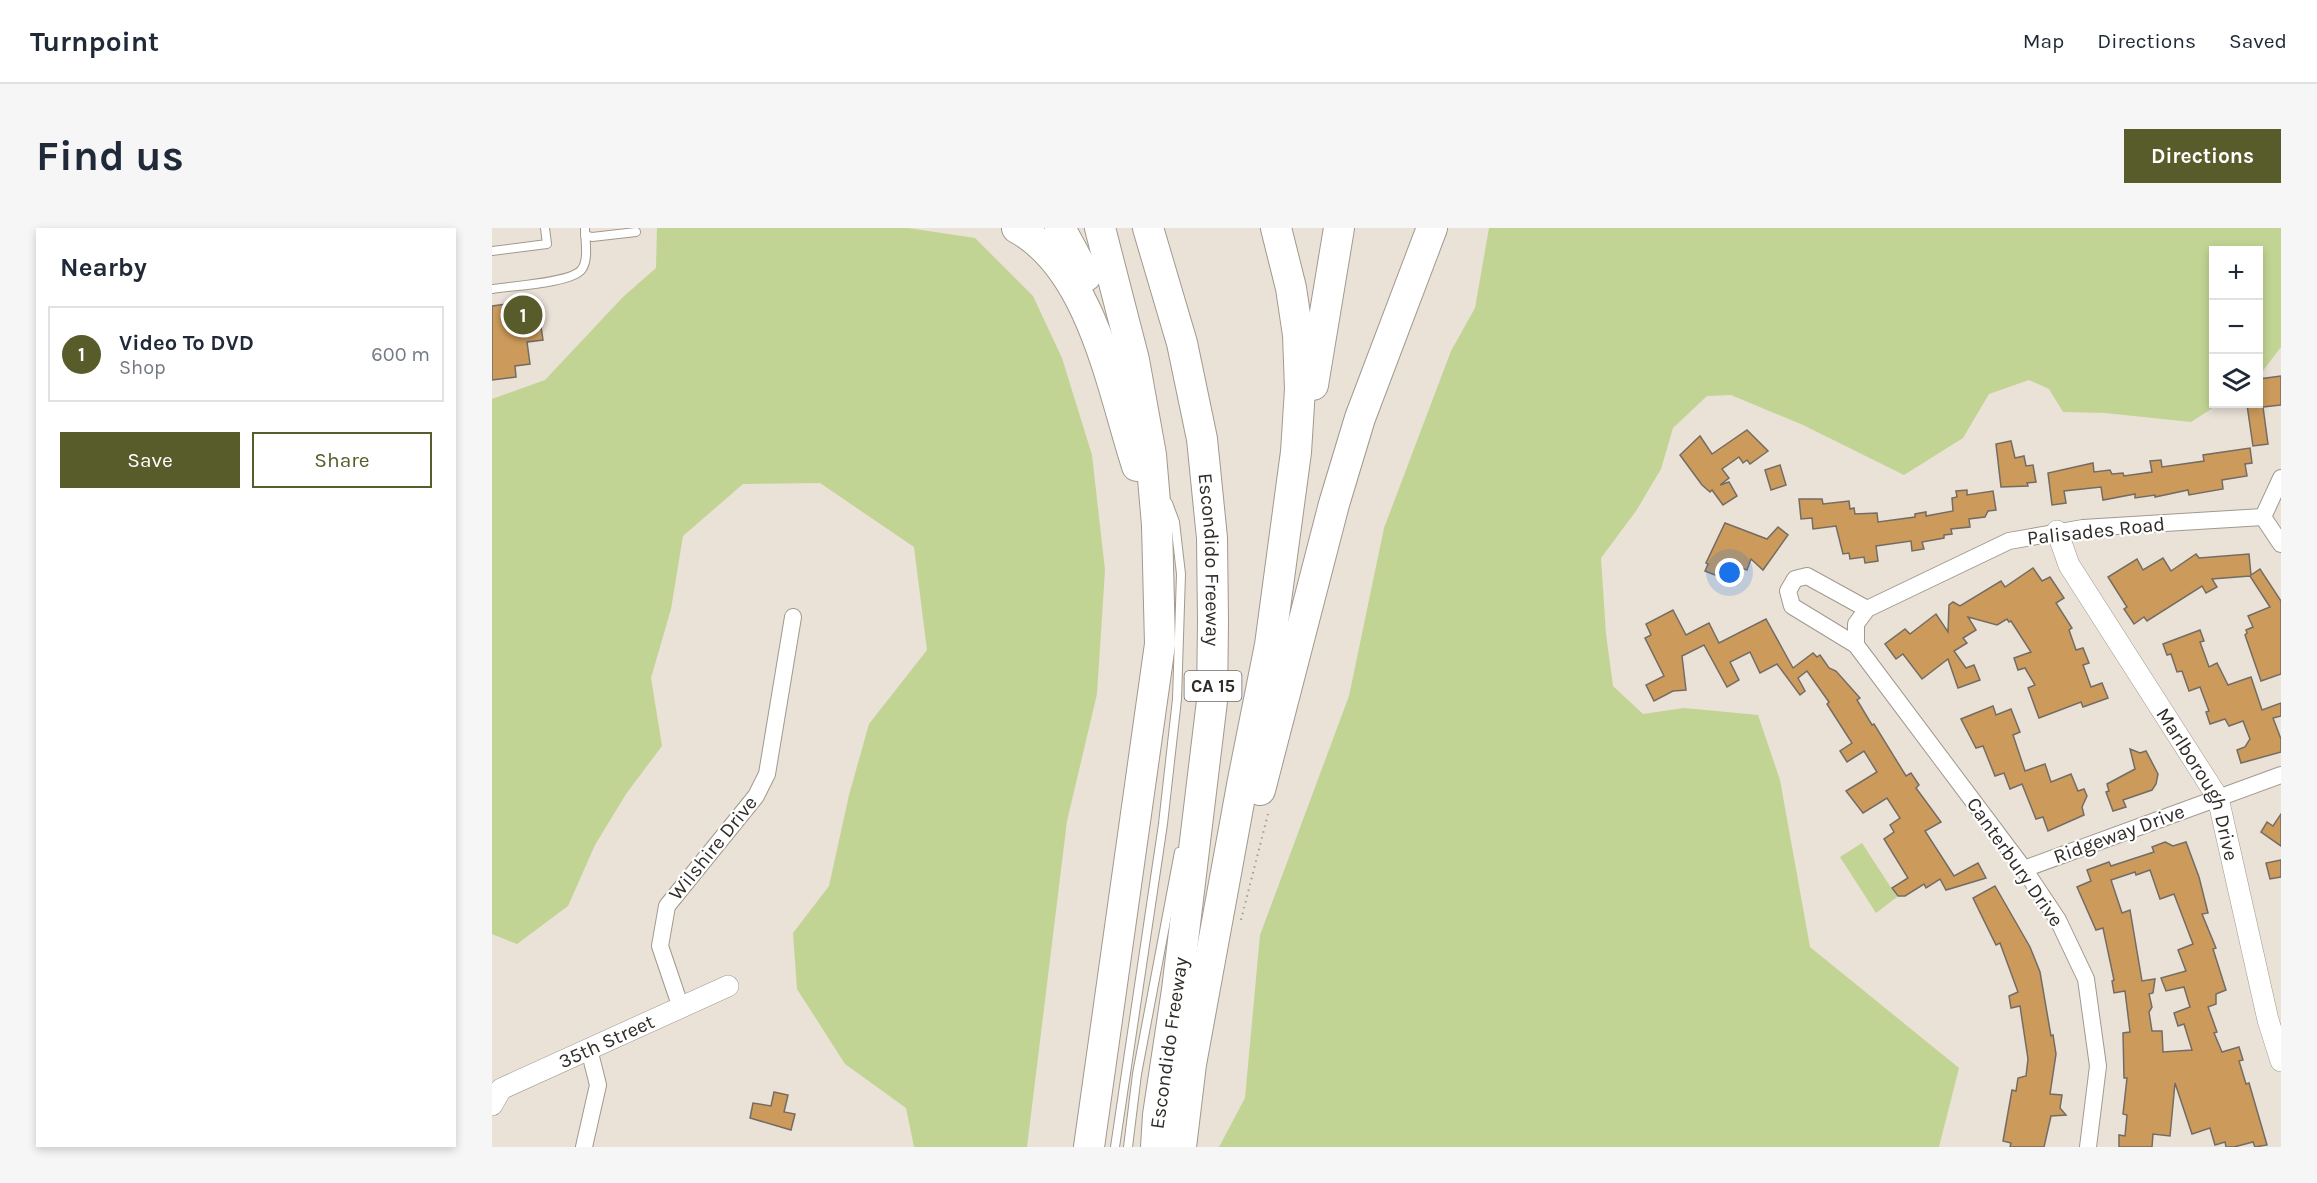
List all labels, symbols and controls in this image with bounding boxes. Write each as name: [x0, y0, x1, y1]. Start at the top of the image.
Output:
text: Turnpoint: [30, 25, 159, 58]
text: Map: [2023, 29, 2064, 53]
text: Directions: [2097, 29, 2196, 53]
text: Saved: [2229, 29, 2287, 53]
button: Directions: [2124, 129, 2281, 183]
text: Find us: [36, 131, 184, 181]
map controls: [2209, 246, 2263, 408]
button: +: [2209, 246, 2263, 300]
text: Nearby: [60, 252, 147, 283]
pin: 1: [504, 292, 543, 338]
button: −: [2209, 300, 2263, 354]
text: Video To DVD: [119, 330, 254, 356]
text: 1: [78, 343, 85, 366]
text: 600 m: [371, 343, 430, 366]
button: layers: [2209, 354, 2263, 408]
text: Shop: [119, 356, 166, 379]
button: Save: [60, 432, 240, 488]
button: Share: [252, 432, 432, 488]
street label: Escondido Freeway: [1194, 472, 1225, 646]
street label: Palisades Road: [2026, 512, 2166, 550]
your location: [1715, 558, 1744, 587]
road number: CA 15: [1184, 671, 1242, 701]
street label: Marlborough Drive: [2152, 703, 2243, 863]
street label: Wilshire Drive: [664, 791, 762, 905]
street label: Canterbury Drive: [1962, 793, 2068, 931]
street label: Ridgeway Drive: [2050, 800, 2188, 868]
street label: Escondido Freeway: [1146, 956, 1192, 1130]
street label: 35th Street: [555, 1009, 658, 1073]

